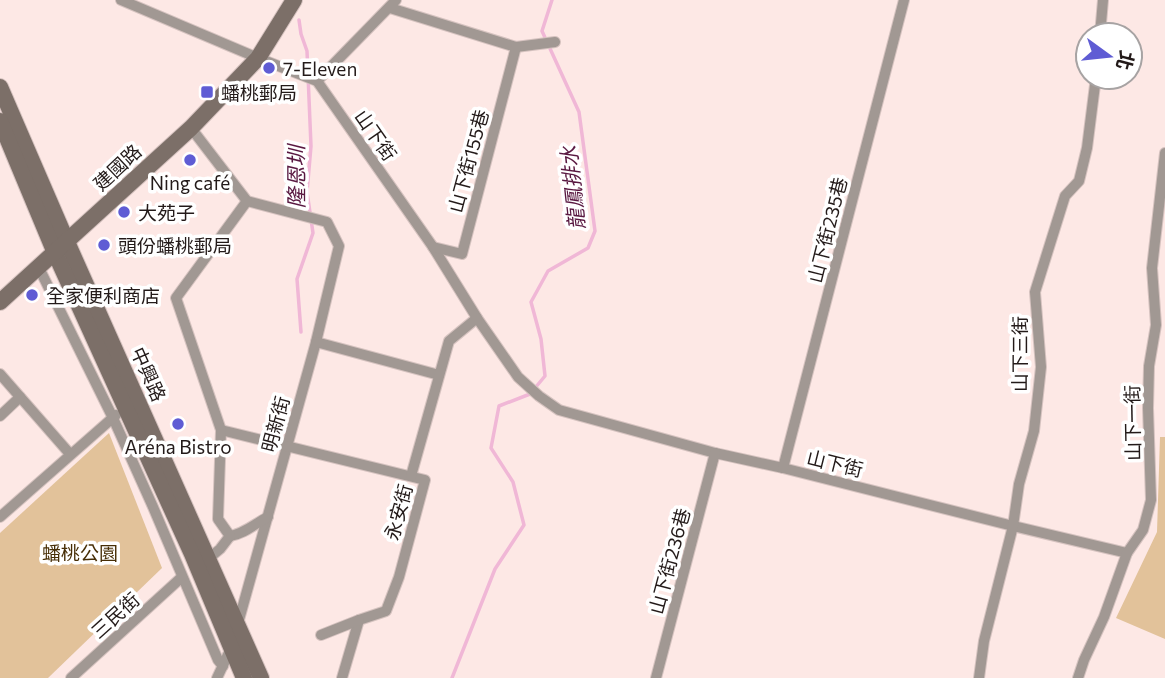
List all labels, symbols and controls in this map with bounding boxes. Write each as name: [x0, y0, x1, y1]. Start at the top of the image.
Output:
north arrow: [1074, 21, 1144, 91]
text: 北: [1112, 48, 1139, 73]
place label: 7-Eleven: [283, 57, 357, 80]
marker: 7-Eleven: [261, 60, 277, 76]
place label: 蟠桃郵局: [221, 81, 297, 104]
marker: 蟠桃郵局: [199, 84, 215, 100]
street label: 山下街: [350, 105, 402, 165]
street label: 山下街155巷: [443, 107, 493, 215]
street label: 建國路: [88, 139, 146, 195]
water label: 隆恩圳: [283, 143, 308, 209]
water label: 龍鳳排水: [555, 144, 589, 231]
marker: Ning café: [182, 152, 198, 168]
place label: Ning café: [150, 171, 230, 194]
street label: 山下街235巷: [803, 175, 851, 285]
place label: 大苑子: [138, 201, 195, 224]
marker: 大苑子: [116, 204, 132, 220]
place label: 頭份蟠桃郵局: [118, 234, 232, 257]
marker: 頭份蟠桃郵局: [96, 237, 112, 253]
place label: 全家便利商店: [46, 284, 160, 307]
marker: 全家便利商店: [24, 287, 40, 303]
street label: 山下三街: [1008, 316, 1031, 392]
street label: 中興路: [127, 343, 171, 405]
street label: 山下一街: [1120, 385, 1144, 461]
street label: 明新街: [257, 393, 293, 455]
marker: Aréna Bistro: [170, 416, 186, 432]
place label: Aréna Bistro: [124, 435, 232, 458]
street label: 山下街: [805, 445, 865, 481]
street label: 永安街: [380, 481, 416, 543]
street label: 山下街236巷: [644, 505, 694, 617]
park label: 蟠桃公園: [42, 541, 118, 564]
street label: 三民街: [86, 587, 144, 643]

